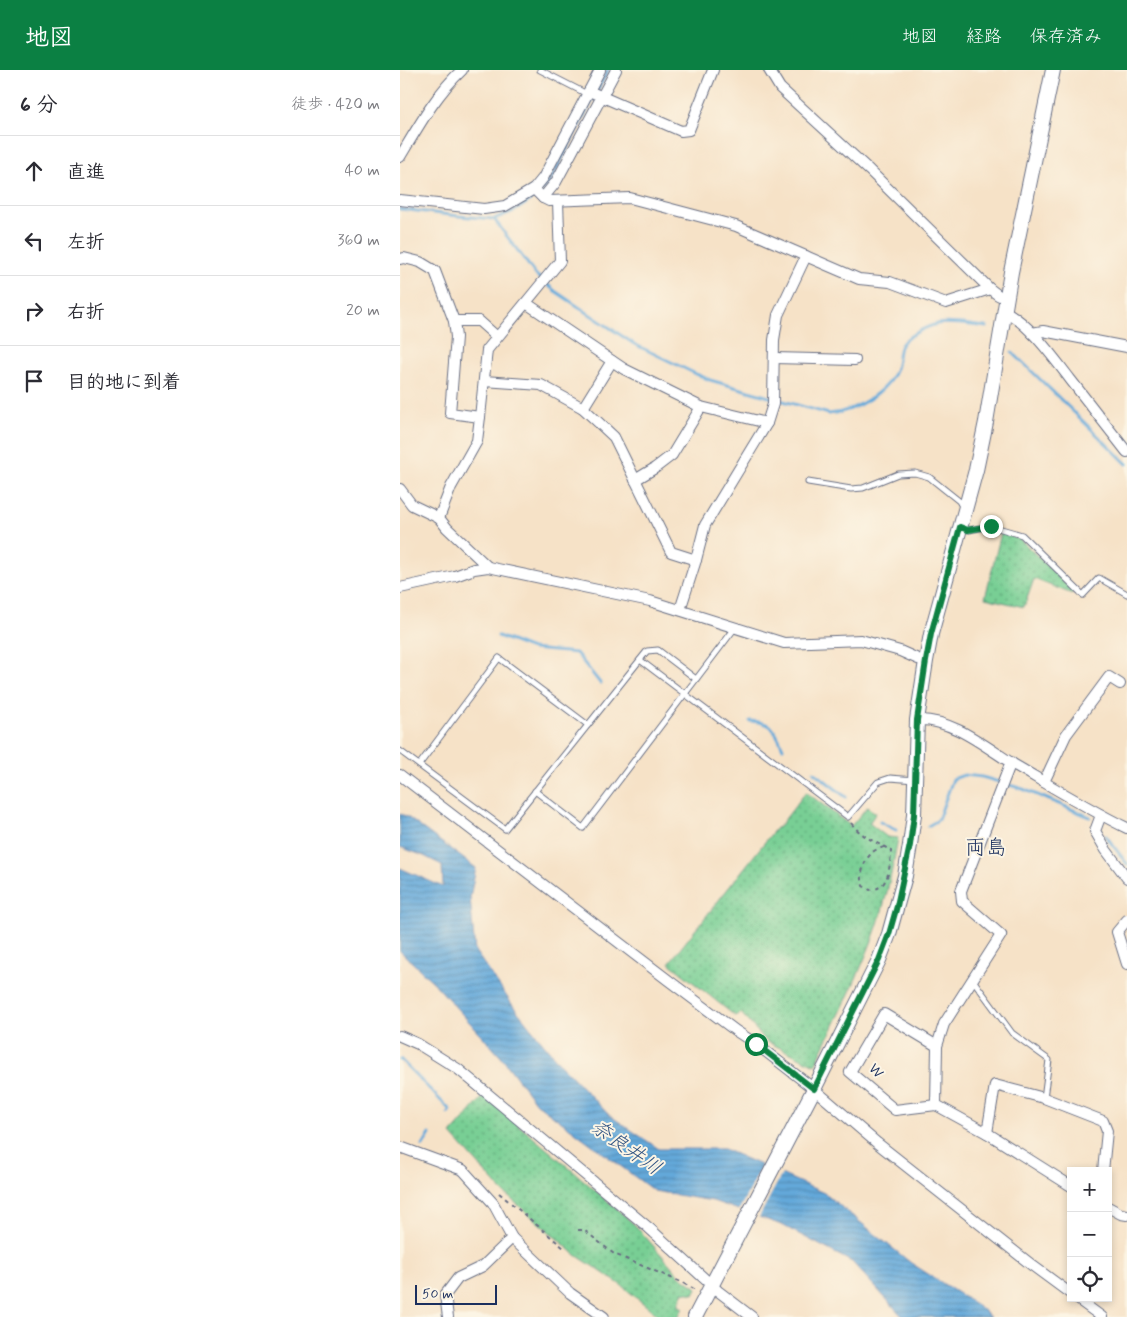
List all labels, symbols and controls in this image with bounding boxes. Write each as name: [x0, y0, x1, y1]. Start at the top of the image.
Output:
text: 地図: [25, 23, 73, 54]
text: 地図: [902, 25, 938, 49]
text: 経路: [966, 25, 1002, 49]
text: 保存済み: [1030, 25, 1102, 49]
text: 6 分: [20, 91, 57, 119]
text: 徒歩 · 420 m: [291, 94, 380, 115]
icon: ahead: [20, 157, 48, 185]
text: 直進: [67, 160, 105, 185]
text: 40 m: [344, 160, 380, 181]
icon: left: [20, 227, 48, 255]
text: 左折: [67, 230, 105, 255]
text: 360 m: [337, 230, 380, 251]
icon: right: [20, 297, 48, 325]
text: 右折: [67, 300, 105, 325]
text: 20 m: [346, 300, 380, 321]
icon: arrive: [20, 367, 48, 395]
text: 目的地に到着: [67, 370, 181, 395]
route end: [980, 515, 1003, 538]
district label: 両島: [965, 834, 1007, 862]
route start: [745, 1033, 768, 1056]
street label: ｗ: [861, 1054, 893, 1086]
water label: 奈良井川: [585, 1114, 667, 1182]
map controls: [1067, 1167, 1112, 1302]
button: +: [1067, 1167, 1112, 1212]
button: −: [1067, 1212, 1112, 1257]
button: locate: [1067, 1257, 1112, 1302]
scale bar: [415, 1282, 498, 1305]
text: 50 m: [422, 1285, 453, 1303]

